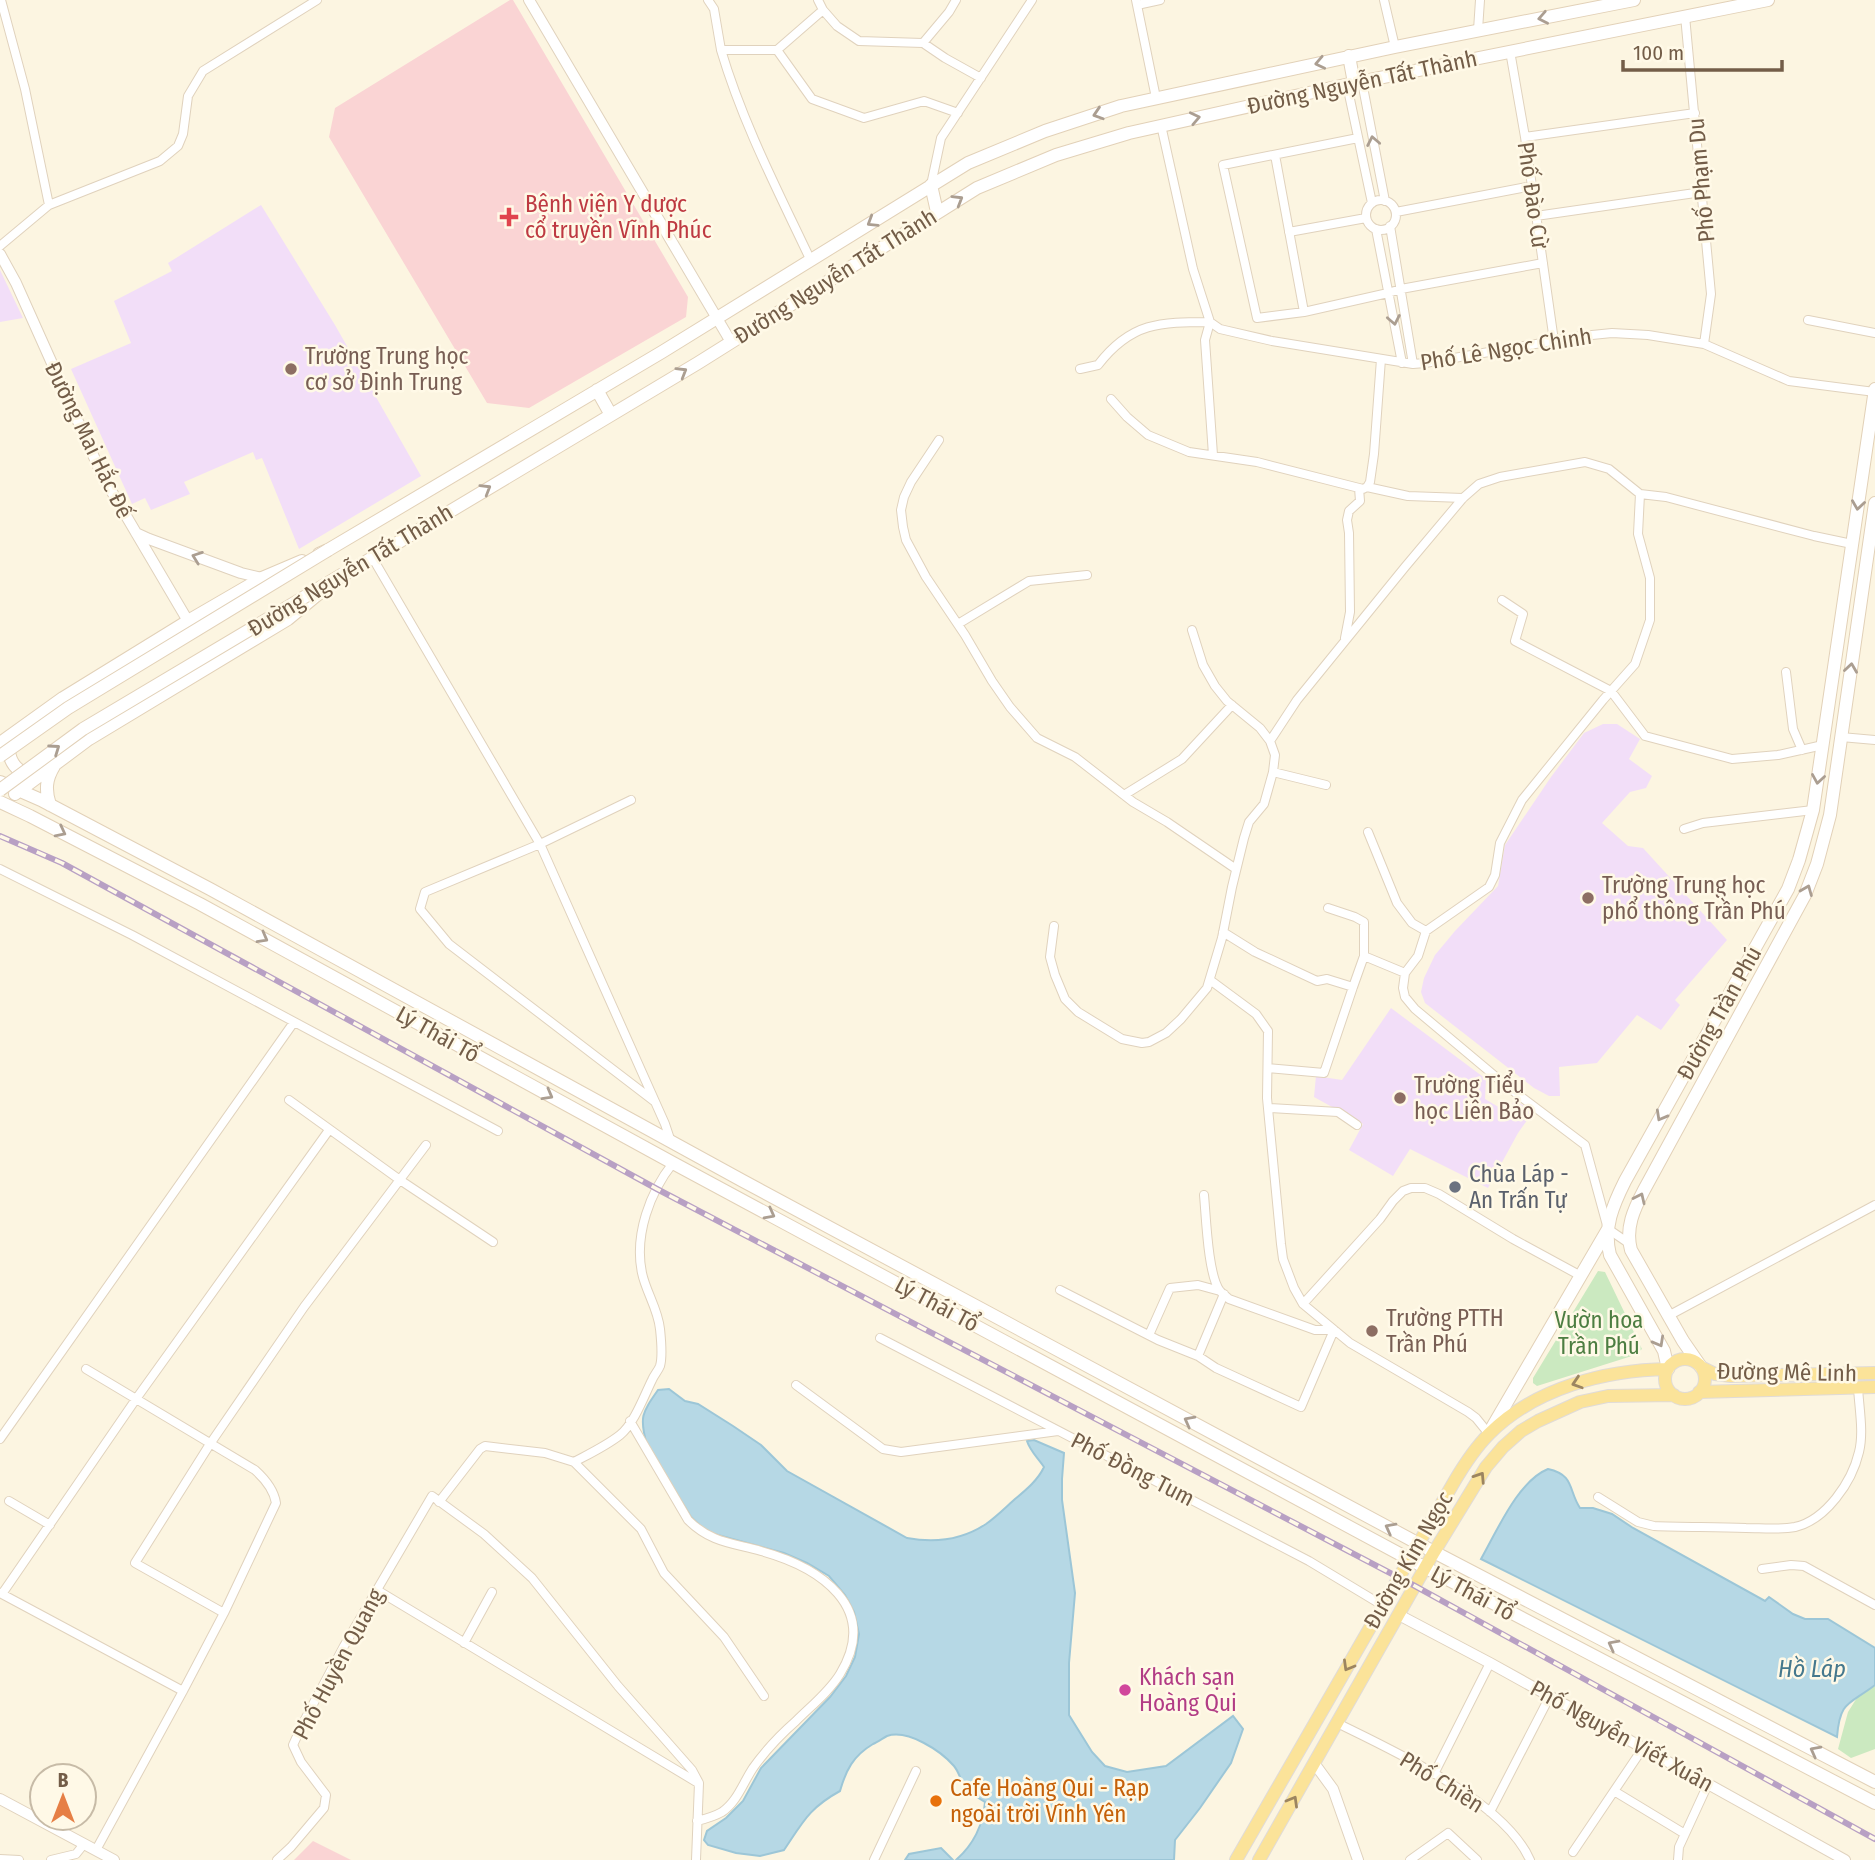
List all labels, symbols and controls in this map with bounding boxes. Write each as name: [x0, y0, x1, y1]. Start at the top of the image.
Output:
one-way arrow: [1537, 9, 1549, 24]
scale bar: [1623, 28, 1782, 72]
text: 100 m: [1633, 40, 1684, 66]
street label: Đường Nguyễn Tất Thành: [1245, 44, 1479, 120]
one-way arrow: [1314, 54, 1326, 69]
one-way arrow: [1093, 106, 1105, 120]
one-way arrow: [1189, 112, 1201, 127]
street label: Phố Phạm Du: [1682, 117, 1720, 243]
one-way arrow: [1367, 135, 1382, 147]
street label: Phố Đào Cừ: [1512, 140, 1554, 250]
place label: Bệnh viện Y dược cổ truyền Vĩnh Phúc: [525, 190, 712, 244]
one-way arrow: [950, 195, 963, 208]
street label: Đường Nguyễn Tất Thành: [728, 202, 942, 350]
marker: Bệnh viện Y dược cổ truyền Vĩnh Phúc: [499, 207, 519, 227]
one-way arrow: [867, 214, 880, 227]
one-way arrow: [1385, 314, 1400, 326]
street label: Phố Lê Ngọc Chinh: [1418, 322, 1594, 376]
place label: Trường Trung học cơ sở Định Trung: [305, 342, 469, 396]
street label: Đường Mai Hắc Đế: [39, 357, 140, 524]
marker: Trường Trung học cơ sở Định Trung: [283, 361, 299, 377]
one-way arrow: [674, 368, 687, 381]
one-way arrow: [479, 484, 492, 497]
street label: Đường Nguyễn Tất Thành: [242, 498, 458, 642]
one-way arrow: [1851, 499, 1866, 511]
one-way arrow: [192, 551, 204, 565]
one-way arrow: [1843, 662, 1858, 673]
one-way arrow: [47, 745, 60, 757]
one-way arrow: [1811, 773, 1826, 785]
one-way arrow: [54, 824, 67, 838]
place label: Trường Trung học phổ thông Trần Phú: [1602, 871, 1786, 925]
one-way arrow: [1798, 885, 1812, 897]
marker: Trường Trung học phổ thông Trần Phú: [1580, 890, 1596, 906]
one-way arrow: [256, 930, 268, 943]
street label: Đường Trần Phú: [1671, 941, 1767, 1085]
street label: Lý Thái Tổ: [391, 998, 486, 1068]
place label: Trường Tiểu học Liên Bảo: [1414, 1069, 1534, 1125]
one-way arrow: [541, 1087, 553, 1100]
marker: Trường Tiểu học Liên Bảo: [1392, 1090, 1408, 1106]
one-way arrow: [1656, 1109, 1669, 1121]
place label: Chùa Láp - An Trấn Tự: [1469, 1160, 1569, 1214]
marker: Chùa Láp - An Trấn Tự: [1447, 1179, 1463, 1195]
one-way arrow: [1632, 1192, 1646, 1205]
one-way arrow: [763, 1206, 775, 1220]
street label: Lý Thái Tổ: [890, 1268, 985, 1338]
place label: Trường PTTH Trần Phú: [1386, 1304, 1504, 1358]
park label: Vườn hoa Trần Phú: [1555, 1306, 1643, 1360]
marker: Trường PTTH Trần Phú: [1364, 1323, 1380, 1339]
one-way arrow: [1651, 1335, 1665, 1347]
street label: Đường Mê Linh: [1717, 1357, 1857, 1387]
one-way arrow: [1571, 1375, 1583, 1390]
one-way arrow: [1184, 1415, 1196, 1429]
street label: Phố Đồng Tum: [1067, 1426, 1199, 1512]
one-way arrow: [1472, 1471, 1485, 1484]
street label: Đường Kim Ngọc: [1357, 1486, 1459, 1634]
one-way arrow: [1385, 1523, 1397, 1536]
street label: Lý Thái Tổ: [1426, 1557, 1521, 1627]
street label: Phố Huyền Quang: [286, 1584, 390, 1744]
one-way arrow: [1608, 1640, 1620, 1654]
water label: Hồ Láp: [1778, 1655, 1846, 1683]
one-way arrow: [1343, 1659, 1356, 1671]
place label: Khách sạn Hoàng Qui: [1139, 1663, 1237, 1717]
street label: Phố Nguyễn Viết Xuân: [1526, 1674, 1718, 1798]
marker: Khách sạn Hoàng Qui: [1117, 1682, 1133, 1698]
street label: Phố Chiền: [1395, 1745, 1489, 1819]
one-way arrow: [1809, 1745, 1822, 1759]
north arrow: [28, 1762, 98, 1832]
text: B: [58, 1769, 69, 1792]
place label: Cafe Hoàng Qui - Rạp ngoài trời Vĩnh Yên: [950, 1774, 1149, 1828]
marker: Cafe Hoàng Qui - Rạp ngoài trời Vĩnh Yên: [928, 1793, 944, 1809]
one-way arrow: [1284, 1795, 1297, 1808]

